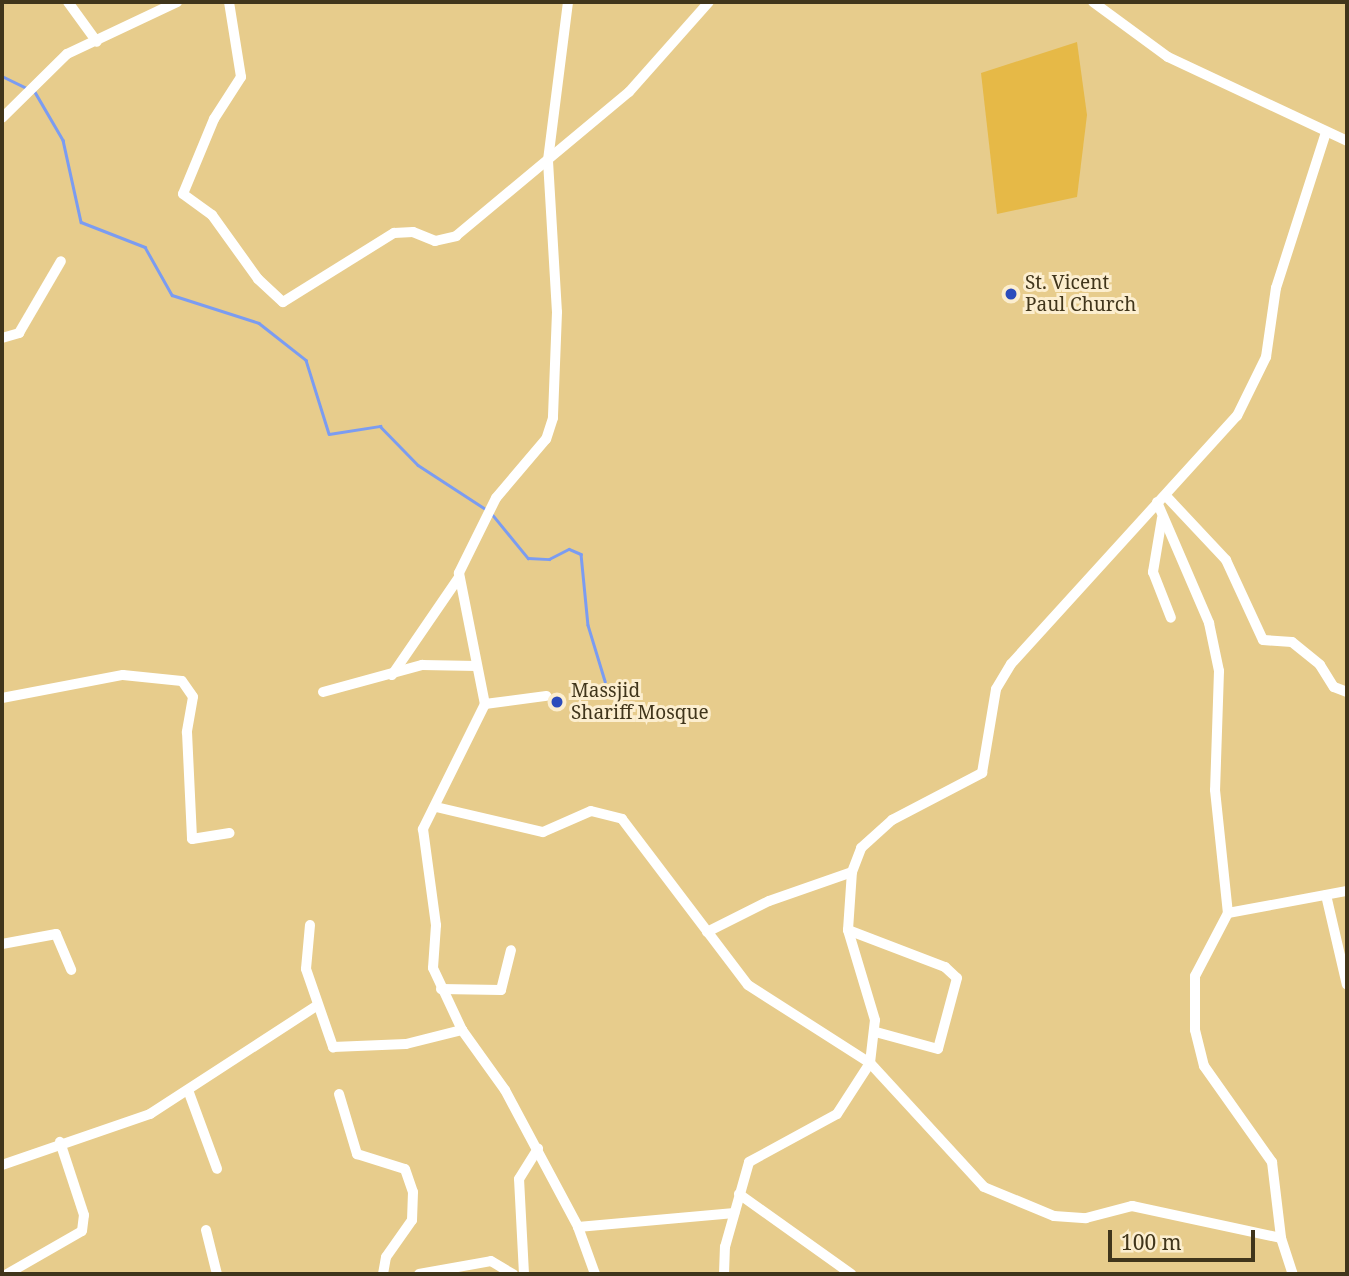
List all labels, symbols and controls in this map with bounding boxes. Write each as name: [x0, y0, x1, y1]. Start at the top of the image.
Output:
place label: St. Vicent Paul Church: [1025, 272, 1136, 316]
marker: St. Vicent Paul Church: [1003, 286, 1019, 302]
place label: Massjid Shariff Mosque: [571, 680, 709, 724]
marker: Massjid Shariff Mosque: [549, 694, 565, 710]
scale bar: [1111, 1216, 1258, 1260]
text: 100 m: [1121, 1228, 1182, 1256]

